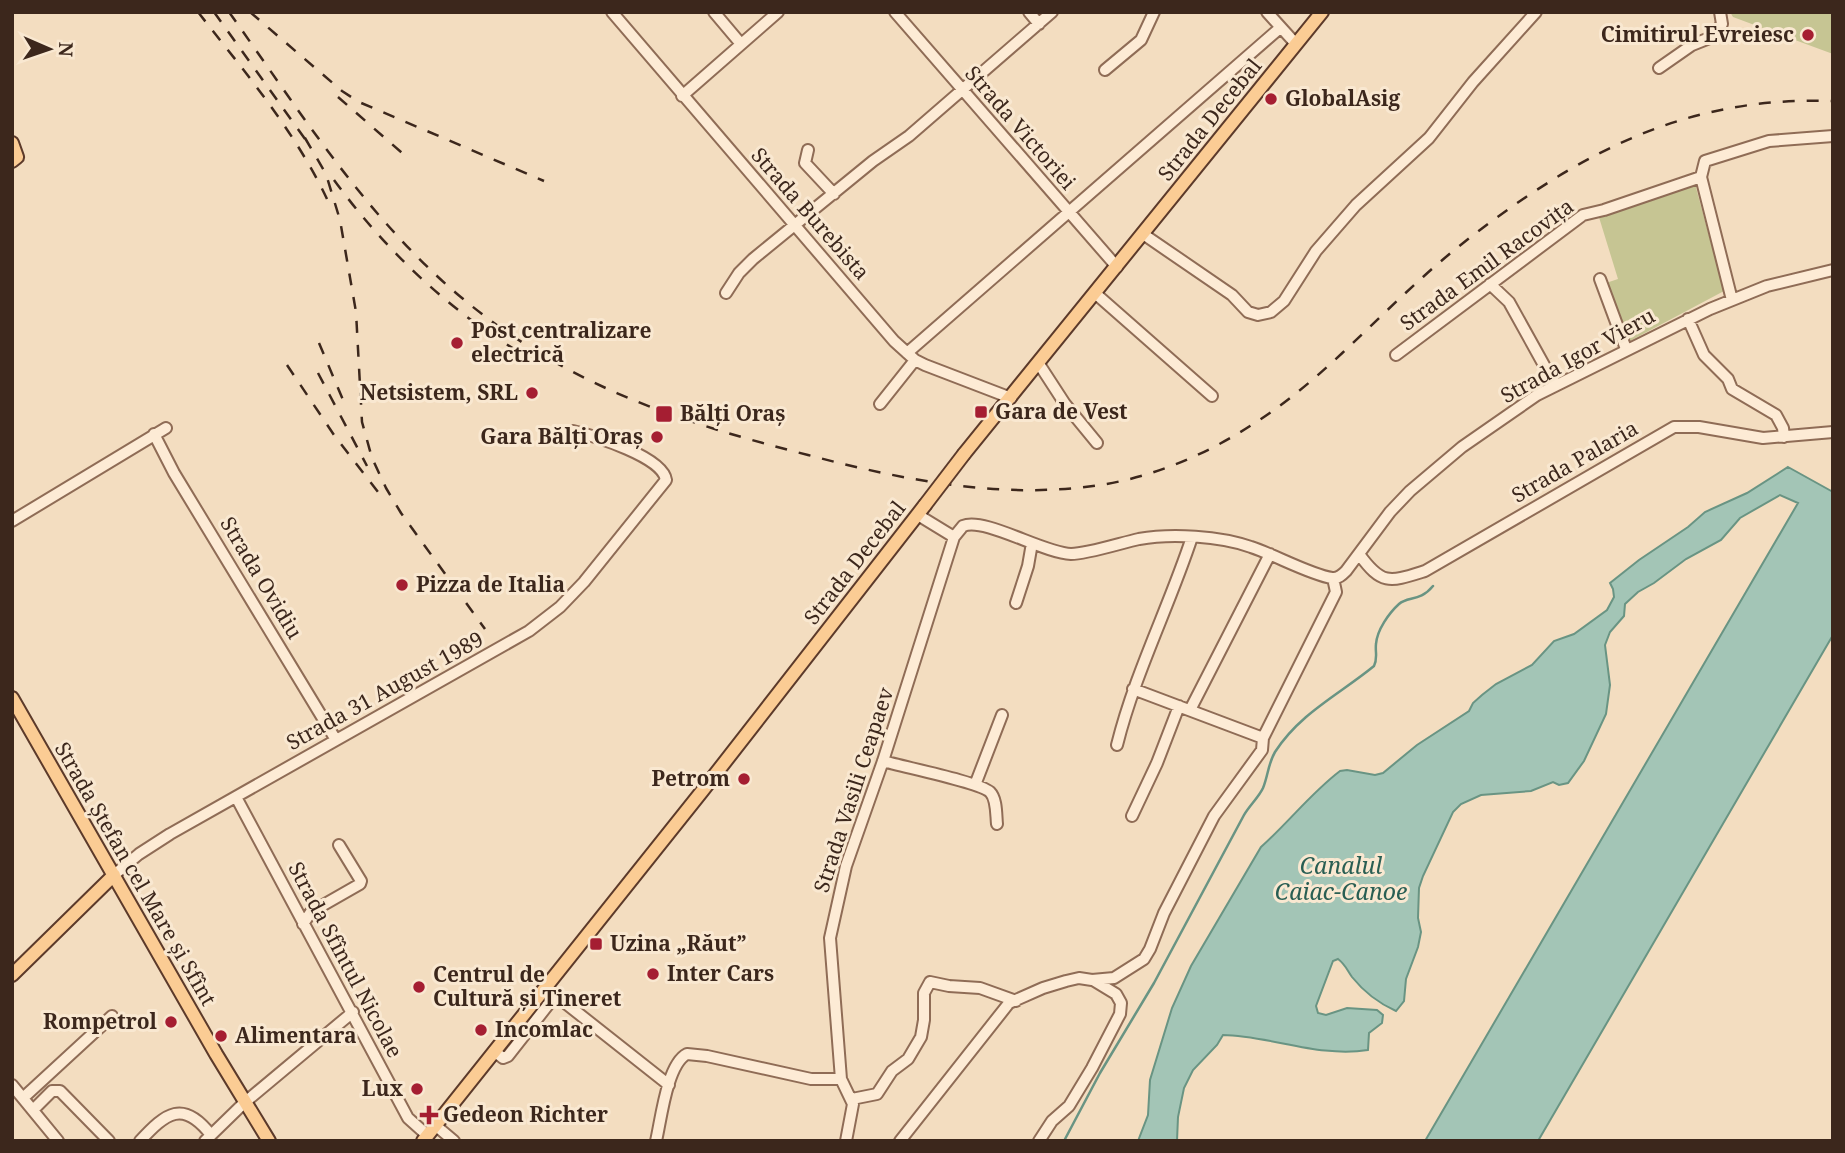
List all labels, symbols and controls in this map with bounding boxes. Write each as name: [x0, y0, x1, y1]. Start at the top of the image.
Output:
north arrow: [14, 14, 84, 84]
place label: Cimitirul Evreiesc: [1601, 20, 1794, 48]
marker: Cimitirul Evreiesc: [1800, 27, 1816, 43]
text: N: [53, 42, 79, 58]
street label: Strada Decebal: [1151, 52, 1267, 186]
street label: Strada Victoriei: [959, 59, 1083, 195]
place label: GlobalAsig: [1285, 84, 1400, 112]
marker: GlobalAsig: [1263, 91, 1279, 107]
street label: Strada Burebista: [745, 141, 876, 285]
street label: Strada Emil Racovița: [1394, 192, 1579, 337]
street label: Strada Igor Vieru: [1495, 301, 1660, 409]
place label: Post centralizare electrică: [471, 316, 652, 368]
marker: Post centralizare electrică: [449, 335, 465, 351]
place label: Netsistem, SRL: [360, 378, 518, 406]
marker: Netsistem, SRL: [524, 385, 540, 401]
place label: Gara de Vest: [995, 397, 1128, 425]
place label: Bălți Oraș: [680, 399, 785, 427]
marker: Bălți Oraș: [654, 404, 674, 424]
marker: Gara de Vest: [973, 404, 989, 420]
street label: Strada Palaria: [1506, 414, 1643, 509]
place label: Gara Bălți Oraș: [480, 422, 643, 450]
marker: Gara Bălți Oraș: [649, 429, 665, 445]
street label: Strada Decebal: [797, 494, 912, 630]
street label: Strada Ovidiu: [214, 511, 309, 644]
place label: Pizza de Italia: [416, 570, 565, 598]
marker: Pizza de Italia: [394, 577, 410, 593]
street label: Strada 31 August 1989: [281, 624, 488, 756]
street label: Strada Vasili Ceapaev: [807, 683, 900, 896]
street label: Strada Ștefan cel Mare și Sfînt: [49, 737, 223, 1010]
place label: Petrom: [652, 764, 730, 792]
marker: Petrom: [736, 771, 752, 787]
water label: Canalul Caiac-Canoe: [1275, 849, 1407, 907]
street label: Strada Sfîntul Nicolae: [282, 857, 409, 1062]
place label: Uzina „Răut”: [610, 929, 747, 957]
marker: Uzina „Răut”: [588, 936, 604, 952]
place label: Inter Cars: [667, 959, 774, 987]
place label: Centrul de Cultură și Tineret: [433, 960, 622, 1012]
marker: Inter Cars: [645, 966, 661, 982]
marker: Centrul de Cultură și Tineret: [411, 979, 427, 995]
place label: Rompetrol: [43, 1007, 158, 1035]
marker: Rompetrol: [163, 1014, 179, 1030]
place label: Incomlac: [495, 1015, 593, 1043]
place label: Alimentara: [235, 1021, 357, 1049]
marker: Incomlac: [473, 1022, 489, 1038]
marker: Alimentara: [213, 1028, 229, 1044]
place label: Lux: [362, 1074, 403, 1102]
marker: Lux: [409, 1081, 425, 1097]
place label: Gedeon Richter: [443, 1100, 608, 1128]
marker: Gedeon Richter: [421, 1107, 437, 1123]

